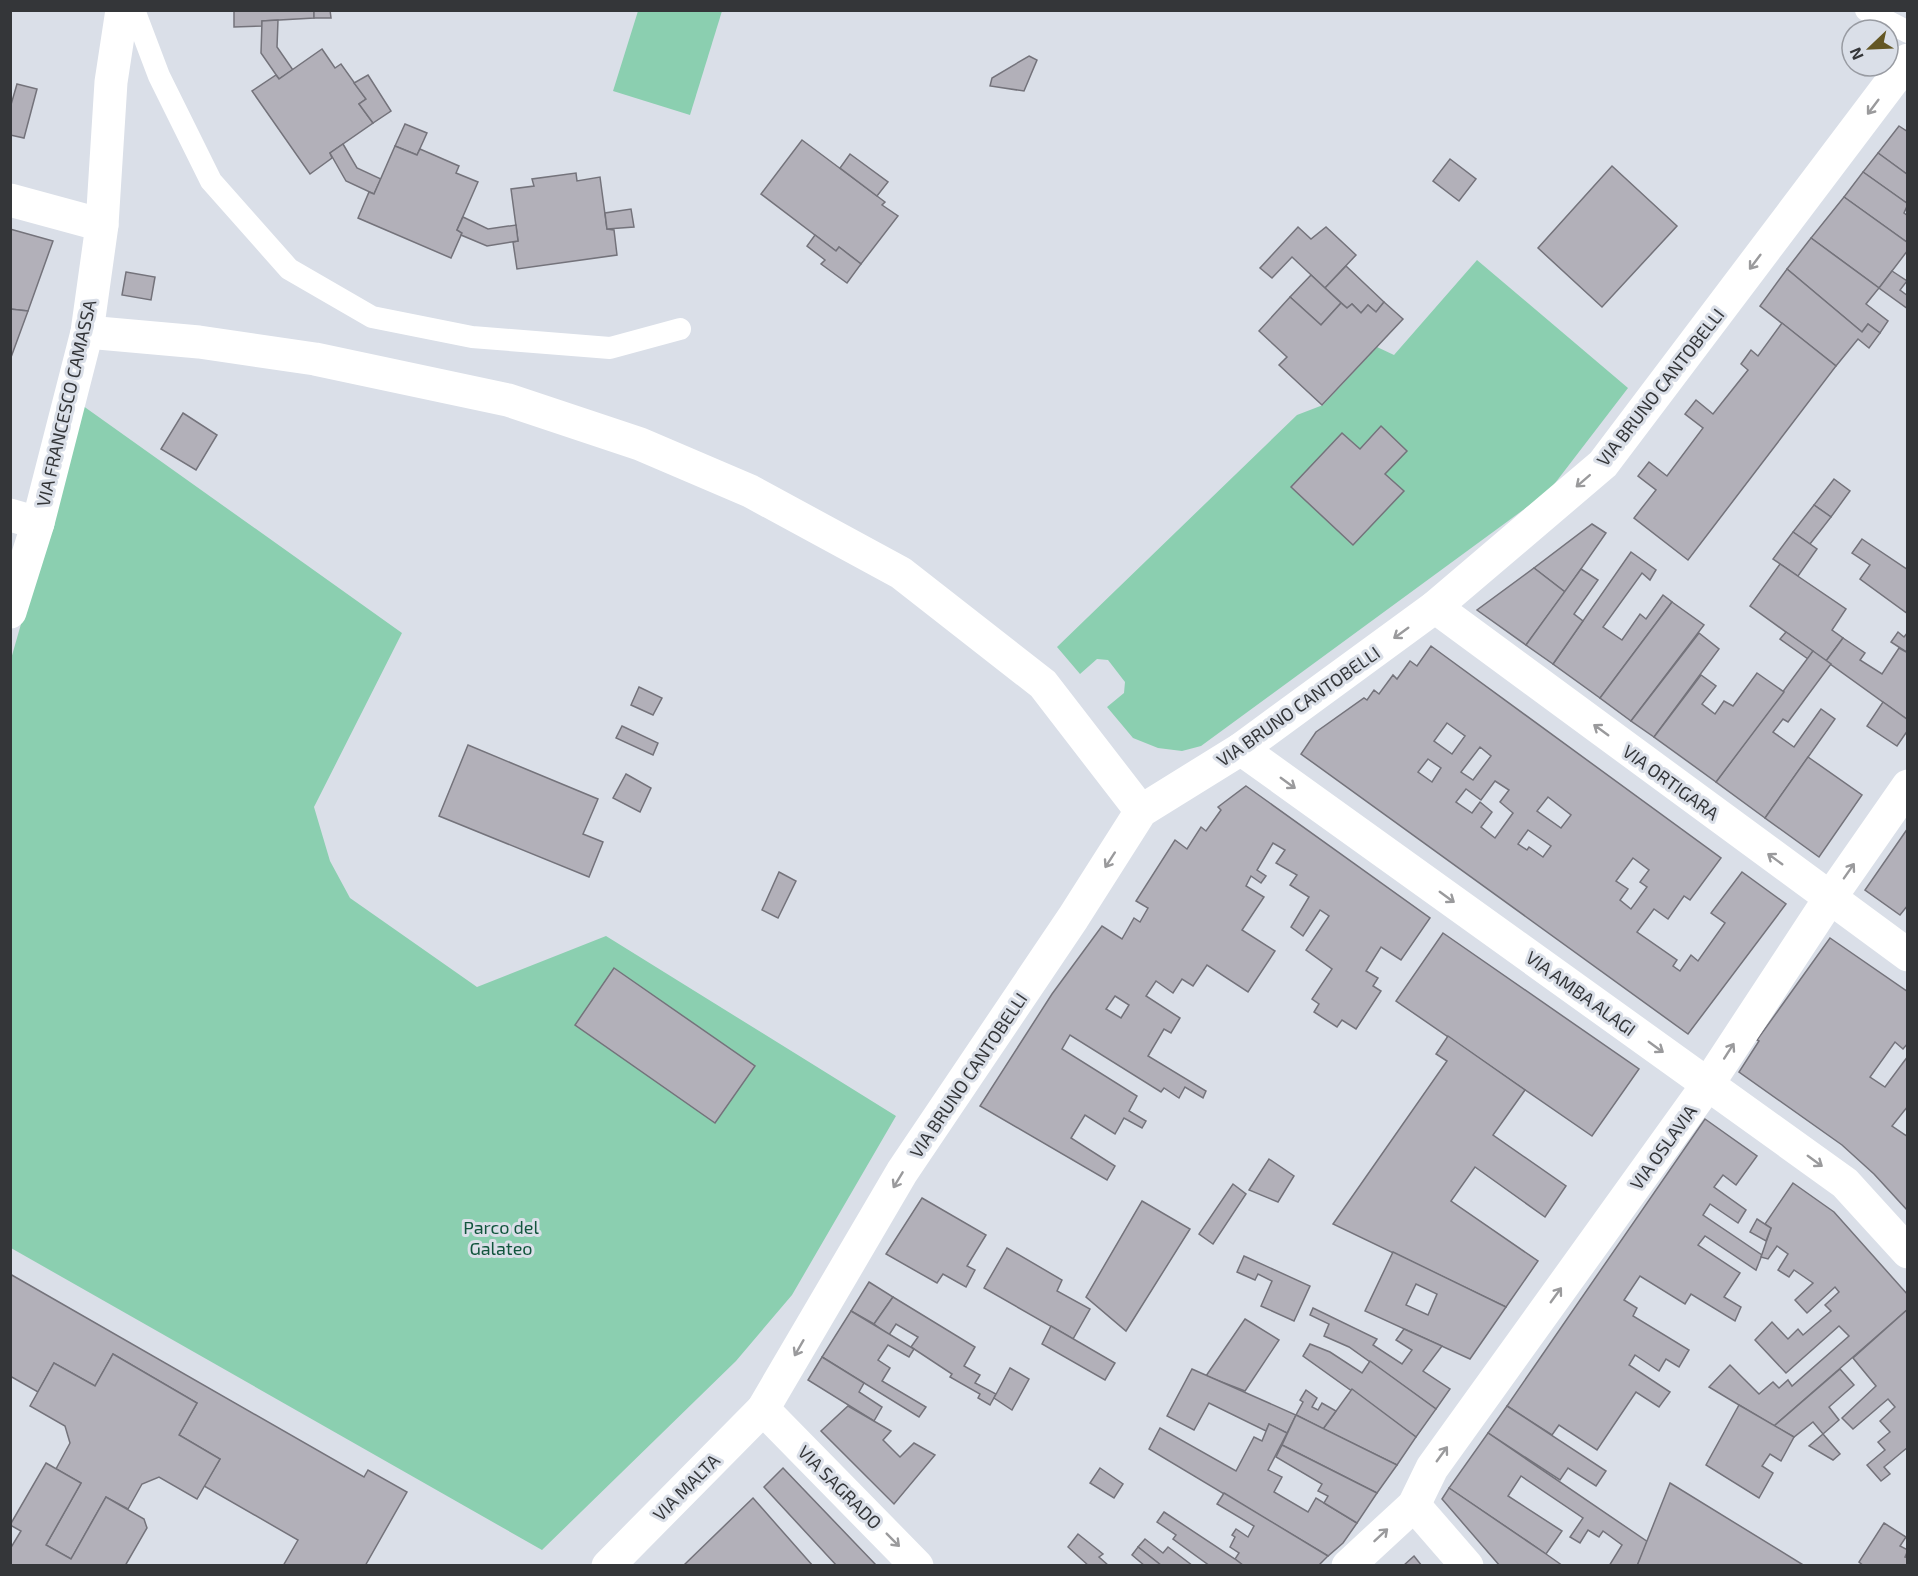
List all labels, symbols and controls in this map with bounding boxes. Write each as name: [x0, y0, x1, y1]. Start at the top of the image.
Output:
north arrow: [1840, 18, 1900, 78]
text: N: [1845, 45, 1867, 63]
one-way arrow: [1866, 98, 1879, 114]
one-way arrow: [1749, 254, 1762, 270]
street label: VIA FRANCESCO CAMASSA: [31, 297, 101, 509]
street label: VIA BRUNO CANTOBELLI: [1592, 304, 1728, 470]
one-way arrow: [1576, 474, 1591, 488]
one-way arrow: [1393, 626, 1409, 639]
street label: VIA BRUNO CANTOBELLI: [1212, 641, 1384, 771]
one-way arrow: [1594, 724, 1610, 737]
street label: VIA ORTIGARA: [1619, 740, 1724, 825]
one-way arrow: [1280, 777, 1296, 789]
one-way arrow: [1103, 851, 1115, 868]
one-way arrow: [1768, 852, 1784, 865]
one-way arrow: [1843, 863, 1855, 879]
one-way arrow: [1438, 891, 1454, 903]
street label: VIA AMBA ALAGI: [1522, 946, 1640, 1040]
street label: VIA BRUNO CANTOBELLI: [905, 988, 1031, 1162]
one-way arrow: [1648, 1041, 1664, 1053]
one-way arrow: [1724, 1043, 1736, 1060]
street label: VIA OSLAVIA: [1625, 1100, 1702, 1194]
one-way arrow: [1806, 1155, 1822, 1167]
one-way arrow: [891, 1171, 903, 1188]
park label: Parco del Galateo: [463, 1216, 539, 1259]
one-way arrow: [1550, 1288, 1562, 1304]
one-way arrow: [792, 1339, 804, 1356]
street label: VIA SAGRADO: [794, 1441, 886, 1533]
one-way arrow: [1436, 1446, 1448, 1462]
street label: VIA MALTA: [648, 1448, 725, 1525]
one-way arrow: [1373, 1528, 1388, 1542]
one-way arrow: [885, 1533, 900, 1548]

